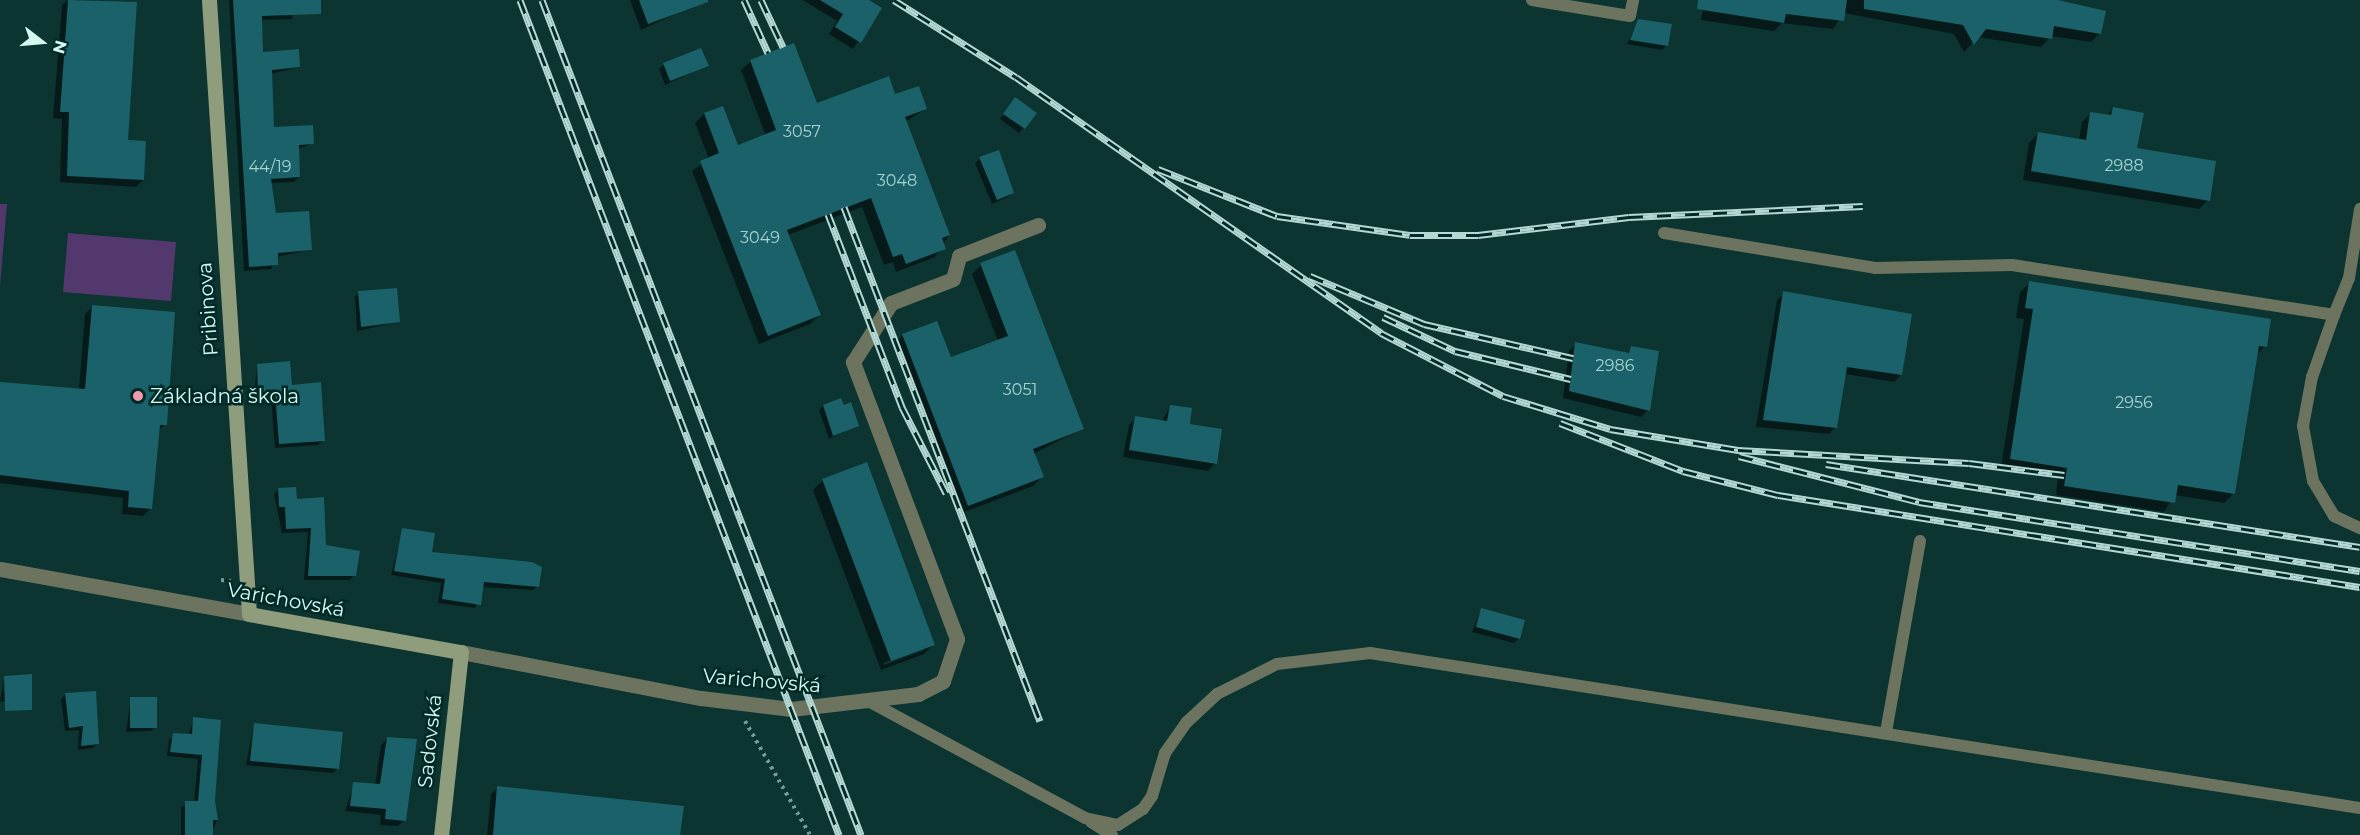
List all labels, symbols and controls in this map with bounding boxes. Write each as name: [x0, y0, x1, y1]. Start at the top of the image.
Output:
north arrow: [12, 12, 72, 72]
text: N: [49, 38, 71, 56]
house number: 3057: [783, 122, 821, 142]
house number: 2988: [2104, 156, 2144, 176]
house number: 44/19: [249, 157, 291, 177]
house number: 3048: [877, 171, 917, 191]
house number: 3049: [740, 228, 780, 248]
street label: Pribinova: [193, 261, 223, 357]
house number: 2986: [1596, 356, 1634, 376]
house number: 3051: [1003, 380, 1037, 400]
place label: Základná škola: [150, 384, 299, 408]
marker: Základná škola: [131, 389, 145, 403]
house number: 2956: [2115, 393, 2153, 413]
street label: Varichovská: [225, 578, 347, 622]
street label: Varichovská: [702, 664, 822, 698]
street label: Sadovská: [413, 693, 447, 789]

